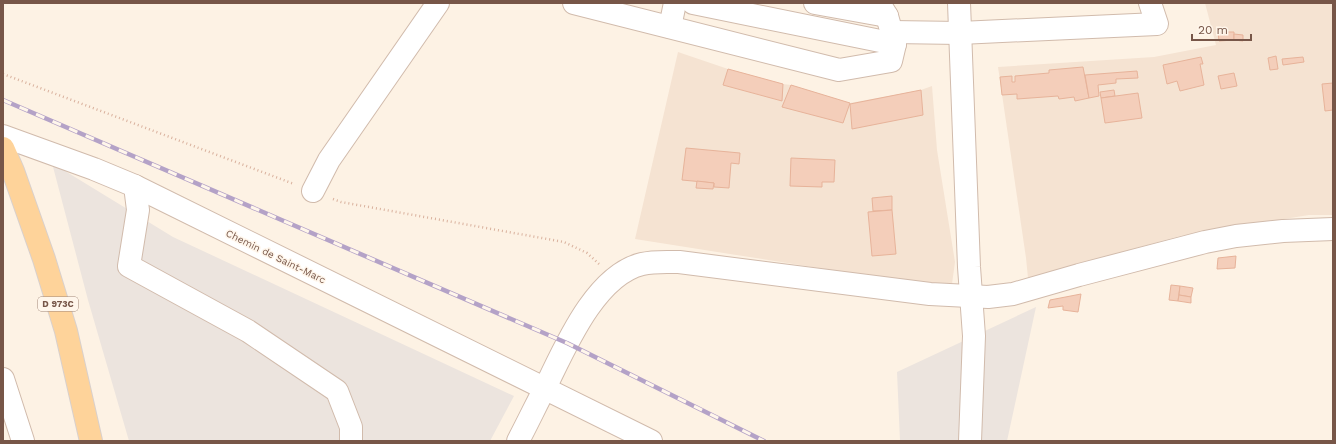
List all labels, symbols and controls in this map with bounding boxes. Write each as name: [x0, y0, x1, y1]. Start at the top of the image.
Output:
scale bar: [1192, 16, 1251, 42]
text: 20 m: [1198, 23, 1228, 37]
street label: Chemin de Saint-Marc: [224, 227, 328, 286]
road number: D 973C: [38, 297, 78, 311]

